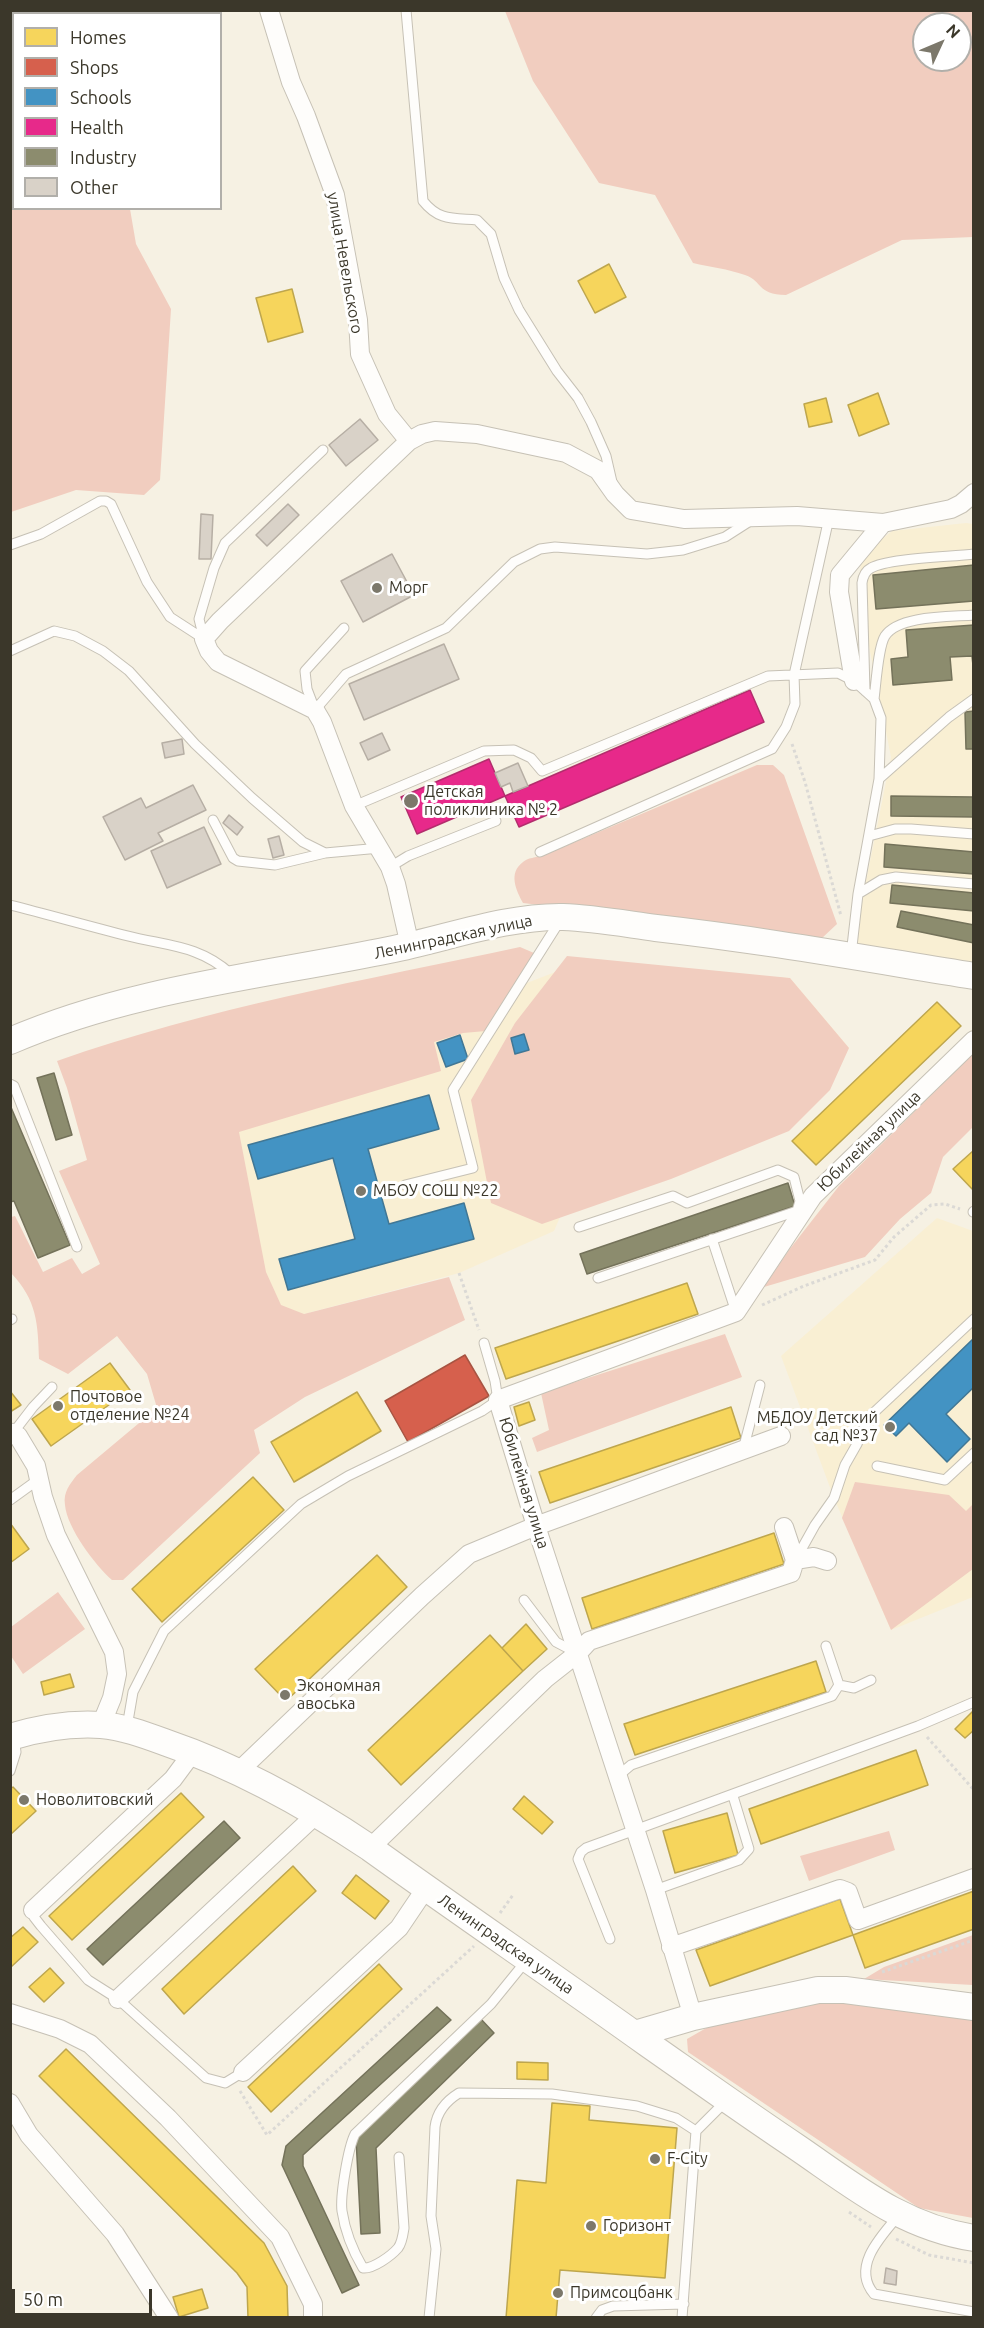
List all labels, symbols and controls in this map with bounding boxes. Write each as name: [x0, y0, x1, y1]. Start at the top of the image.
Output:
legend: [12, 12, 222, 210]
north arrow: [912, 12, 972, 72]
text: N: [943, 20, 964, 41]
text: Homes: [70, 27, 126, 47]
text: Shops: [70, 57, 119, 77]
text: Schools: [70, 87, 132, 107]
text: Health: [70, 117, 124, 137]
text: Industry: [70, 147, 136, 167]
text: Other: [70, 177, 118, 197]
street label: улица Невельского: [323, 191, 367, 335]
place label: Морг: [389, 578, 428, 598]
marker: Морг: [370, 581, 384, 595]
place label: Детская поликлиника № 2: [424, 782, 558, 820]
marker: Детская поликлиника № 2: [402, 792, 420, 810]
street label: Ленинградская улица: [372, 911, 534, 963]
street label: Юбилейная улица: [813, 1087, 925, 1195]
place label: МБОУ СОШ №22: [373, 1181, 498, 1201]
marker: МБОУ СОШ №22: [354, 1184, 368, 1198]
place label: Почтовое отделение №24: [70, 1387, 189, 1425]
marker: Почтовое отделение №24: [51, 1399, 65, 1413]
place label: МБДОУ Детский сад №37: [757, 1408, 878, 1446]
street label: Юбилейная улица: [495, 1415, 553, 1551]
marker: МБДОУ Детский сад №37: [883, 1420, 897, 1434]
place label: Экономная авоська: [297, 1676, 381, 1714]
marker: Экономная авоська: [278, 1688, 292, 1702]
place label: Новолитовский: [36, 1790, 153, 1810]
marker: Новолитовский: [17, 1793, 31, 1807]
street label: Ленинградская улица: [434, 1890, 578, 1998]
place label: F-City: [667, 2149, 708, 2169]
marker: F-City: [648, 2152, 662, 2166]
place label: Горизонт: [603, 2216, 671, 2236]
marker: Горизонт: [584, 2219, 598, 2233]
scale bar: [15, 2277, 154, 2315]
place label: Примсоцбанк: [570, 2283, 673, 2303]
marker: Примсоцбанк: [551, 2286, 565, 2300]
text: 50 m: [23, 2289, 63, 2309]

